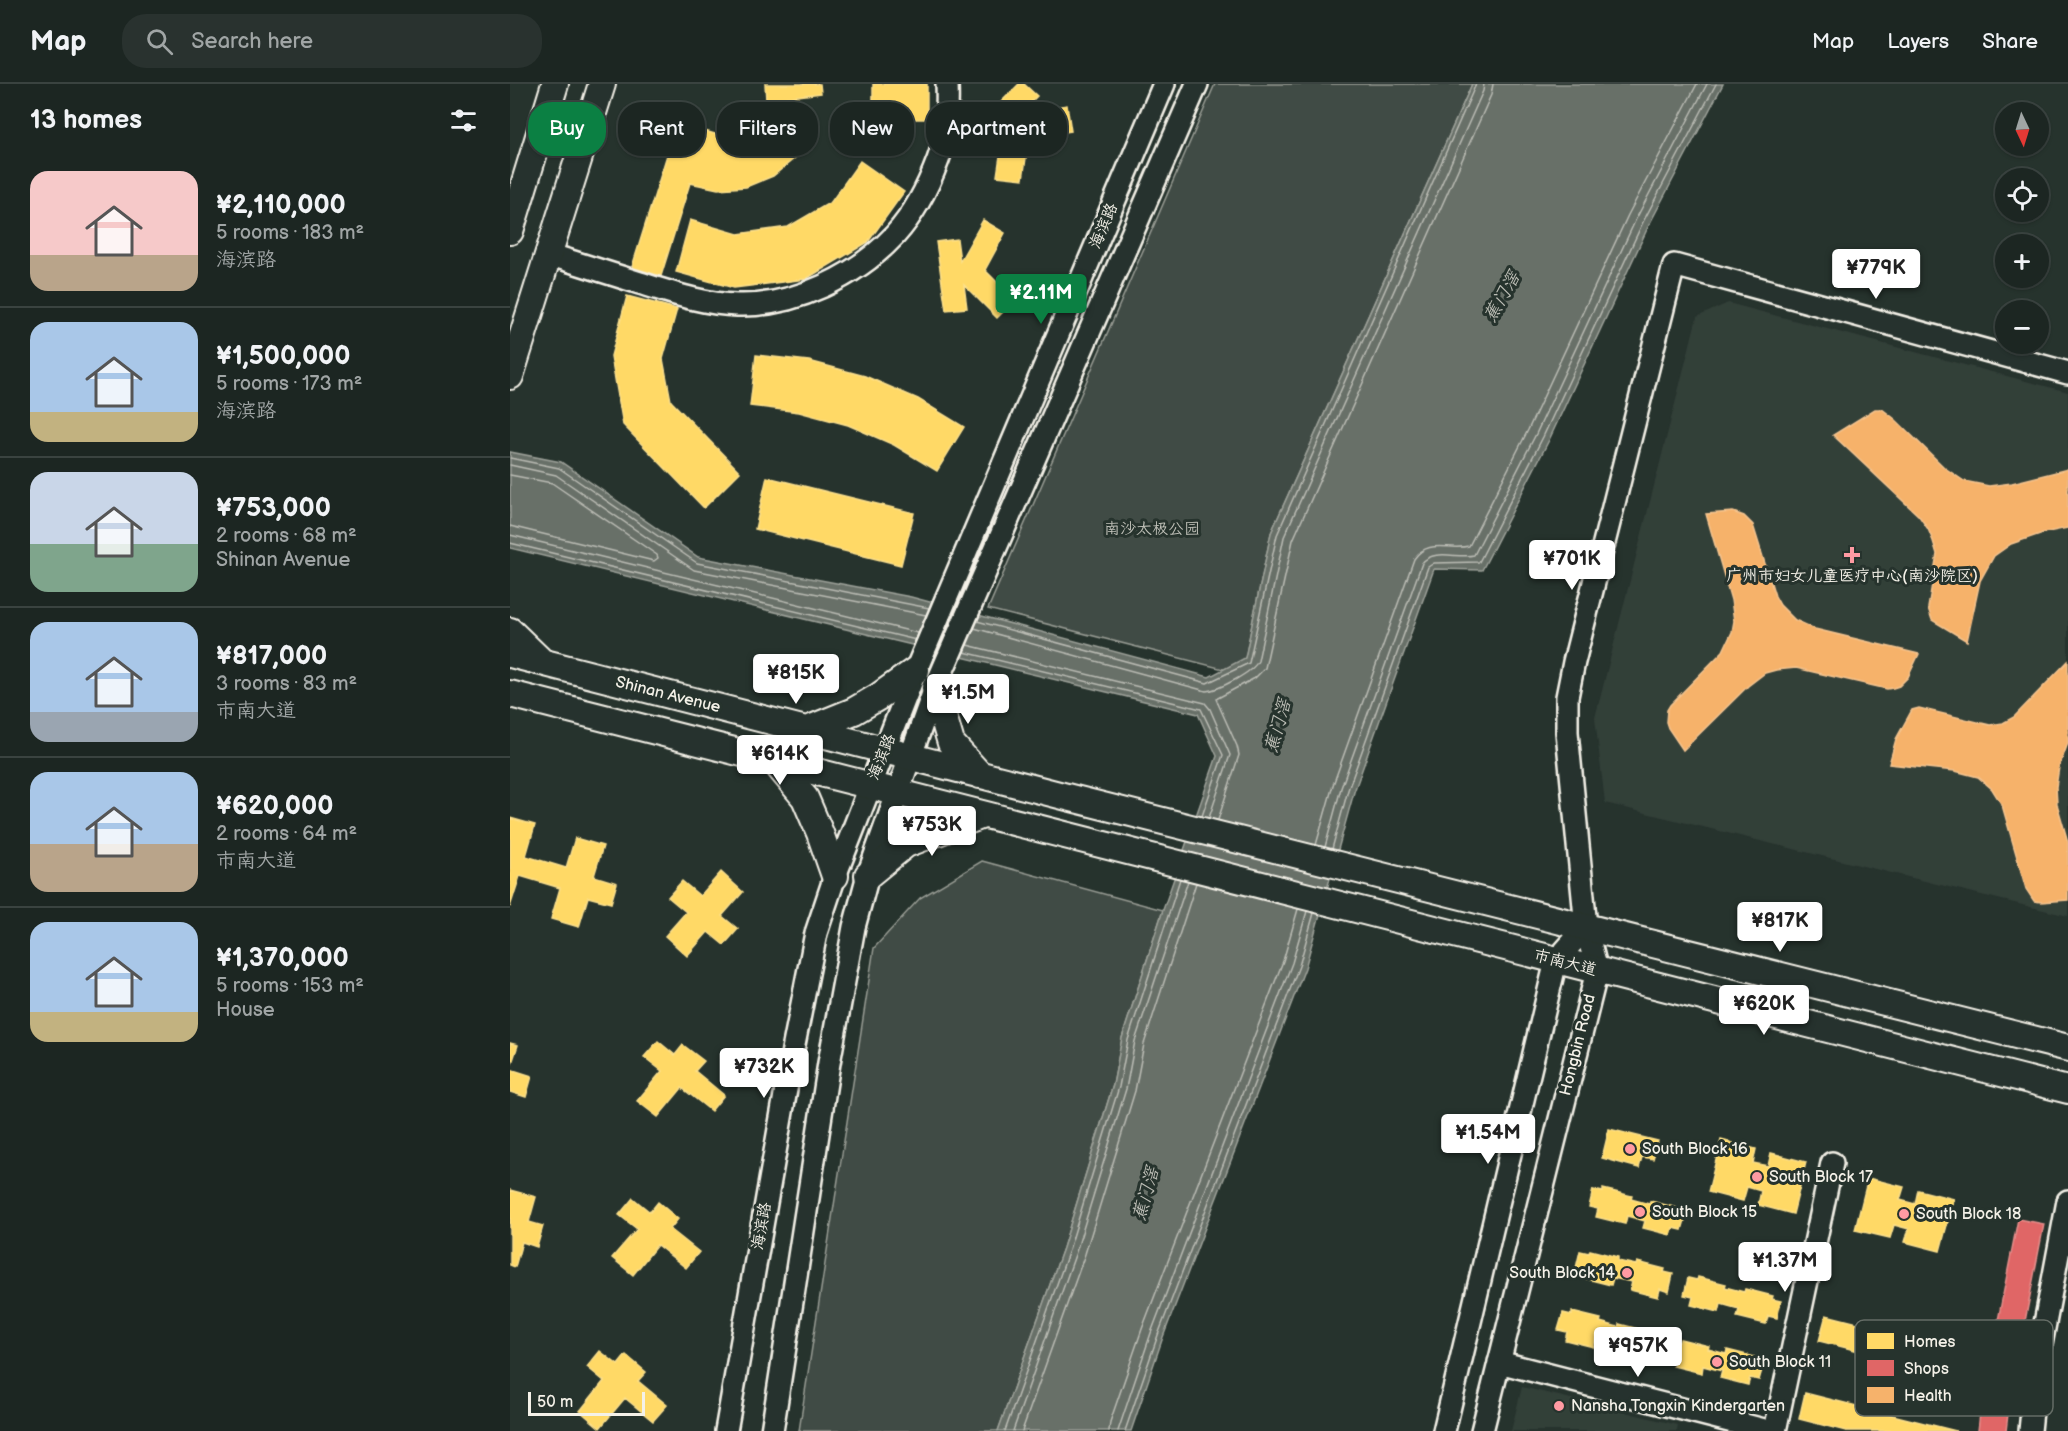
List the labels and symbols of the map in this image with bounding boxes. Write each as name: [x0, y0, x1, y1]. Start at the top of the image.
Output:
north arrow: [1995, 102, 2049, 156]
street label: 海滨路: [1086, 200, 1122, 252]
pin: ¥779K: [1834, 249, 1918, 300]
water label: 蕉门滘: [1479, 266, 1526, 326]
pin: ¥2.11M: [992, 274, 1090, 325]
park label: 南沙太极公园: [1104, 520, 1200, 539]
pin: ¥701K: [1530, 540, 1614, 591]
marker: 广州市妇女儿童医疗中心(南沙院区): [1843, 546, 1861, 564]
place label: 广州市妇女儿童医疗中心(南沙院区): [1726, 567, 1978, 586]
pin: ¥815K: [754, 654, 838, 705]
street label: Shinan Avenue: [614, 673, 723, 717]
pin: ¥1.5M: [926, 674, 1010, 725]
water label: 蕉门滘: [1260, 694, 1296, 755]
street label: 海滨路: [864, 731, 900, 783]
pin: ¥614K: [738, 735, 822, 786]
pin: ¥753K: [890, 806, 974, 857]
pin: ¥817K: [1738, 902, 1822, 953]
street label: 市南大道: [1532, 946, 1598, 980]
pin: ¥620K: [1722, 985, 1806, 1036]
street label: Hongbin Road: [1556, 992, 1600, 1098]
pin: ¥732K: [722, 1048, 806, 1099]
pin: ¥1.54M: [1439, 1114, 1537, 1165]
place label: South Block 16: [1642, 1140, 1748, 1159]
marker: South Block 16: [1623, 1142, 1637, 1156]
water label: 蕉门滘: [1128, 1162, 1164, 1223]
place label: South Block 17: [1769, 1168, 1873, 1187]
marker: South Block 17: [1750, 1170, 1764, 1184]
street label: 海滨路: [748, 1201, 776, 1251]
place label: South Block 15: [1652, 1203, 1757, 1222]
marker: South Block 15: [1633, 1205, 1647, 1219]
place label: South Block 18: [1916, 1205, 2021, 1224]
marker: South Block 18: [1897, 1207, 1911, 1221]
pin: ¥1.37M: [1736, 1242, 1834, 1293]
place label: South Block 14: [1509, 1264, 1615, 1283]
marker: South Block 14: [1620, 1266, 1634, 1280]
legend: [1855, 1320, 2053, 1416]
pin: ¥957K: [1596, 1327, 1680, 1378]
text: Homes: [1904, 1333, 1956, 1352]
place label: South Block 11: [1729, 1353, 1831, 1372]
marker: South Block 11: [1710, 1355, 1724, 1369]
text: Shops: [1904, 1360, 1949, 1379]
text: Health: [1904, 1387, 1952, 1406]
scale bar: [528, 1389, 645, 1416]
place label: Nansha Tongxin Kindergarten: [1571, 1397, 1785, 1416]
marker: Nansha Tongxin Kindergarten: [1552, 1399, 1566, 1413]

